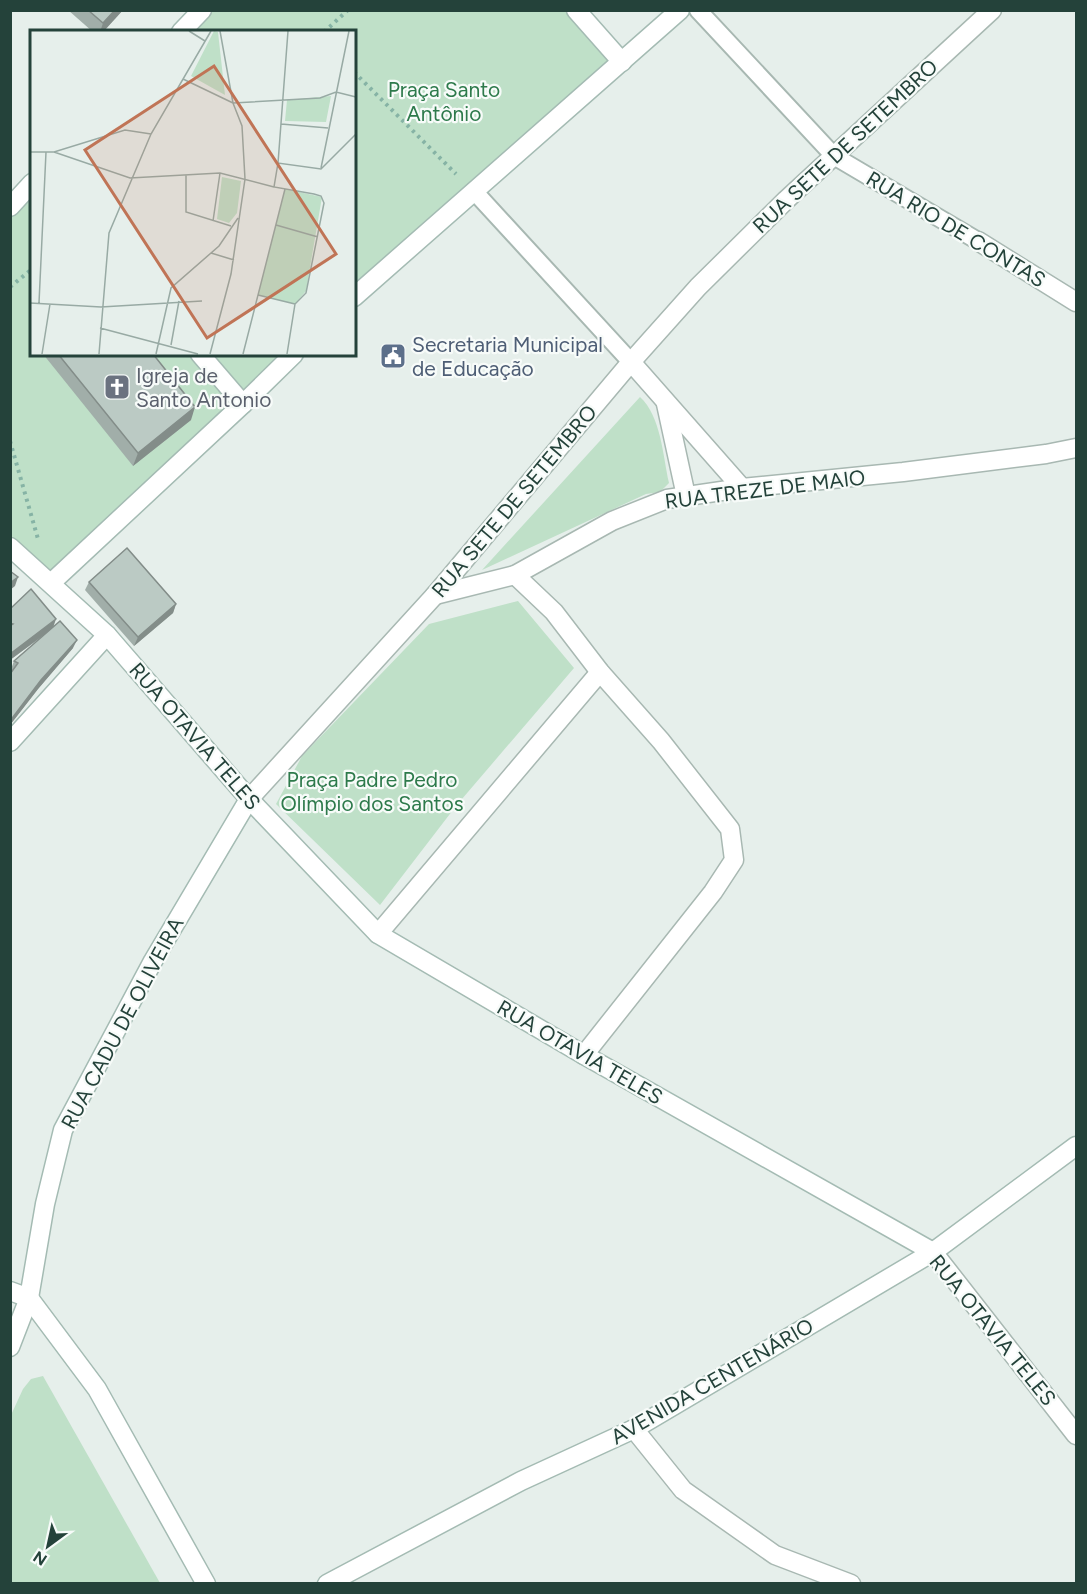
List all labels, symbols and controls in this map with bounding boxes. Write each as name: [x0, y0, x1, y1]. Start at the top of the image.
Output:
inset map: [30, 30, 356, 356]
street label: RUA SETE DE SETEMBRO: [747, 54, 943, 238]
park label: Praça Santo Antônio: [388, 77, 500, 126]
street label: RUA RIO DE CONTAS: [862, 166, 1050, 292]
place label: Secretaria Municipal de Educação: [412, 332, 603, 381]
public building icon: Secretaria Municipal de Educação: [378, 341, 408, 371]
place label: Igreja de Santo Antonio: [136, 363, 271, 412]
church icon: Igreja de Santo Antonio: [102, 372, 132, 402]
street label: RUA SETE DE SETEMBRO: [426, 400, 602, 602]
street label: RUA TREZE DE MAIO: [663, 464, 867, 514]
street label: RUA OTAVIA TELES: [124, 657, 266, 815]
park label: Praça Padre Pedro Olímpio dos Santos: [281, 767, 463, 816]
street label: RUA CADU DE OLIVEIRA: [55, 913, 189, 1133]
street label: RUA OTAVIA TELES: [493, 994, 667, 1110]
street label: RUA OTAVIA TELES: [924, 1250, 1062, 1410]
street label: AVENIDA CENTENÁRIO: [606, 1313, 818, 1449]
north arrow: [18, 1516, 78, 1576]
text: N: [30, 1547, 50, 1569]

